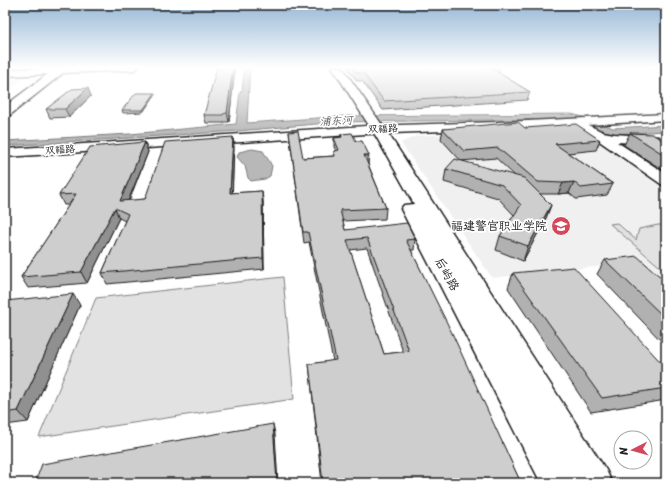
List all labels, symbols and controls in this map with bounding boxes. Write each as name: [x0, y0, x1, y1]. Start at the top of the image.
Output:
water label: 浦东河: [319, 111, 355, 131]
street label: 双福路: [368, 119, 398, 139]
street label: 双福路: [44, 140, 76, 160]
place label: 福建警官职业学院: [451, 215, 547, 237]
school or university icon: 福建警官职业学院: [550, 215, 572, 237]
street label: 后屿路: [429, 253, 465, 295]
north arrow: [613, 430, 653, 470]
text: N: [614, 446, 634, 457]

